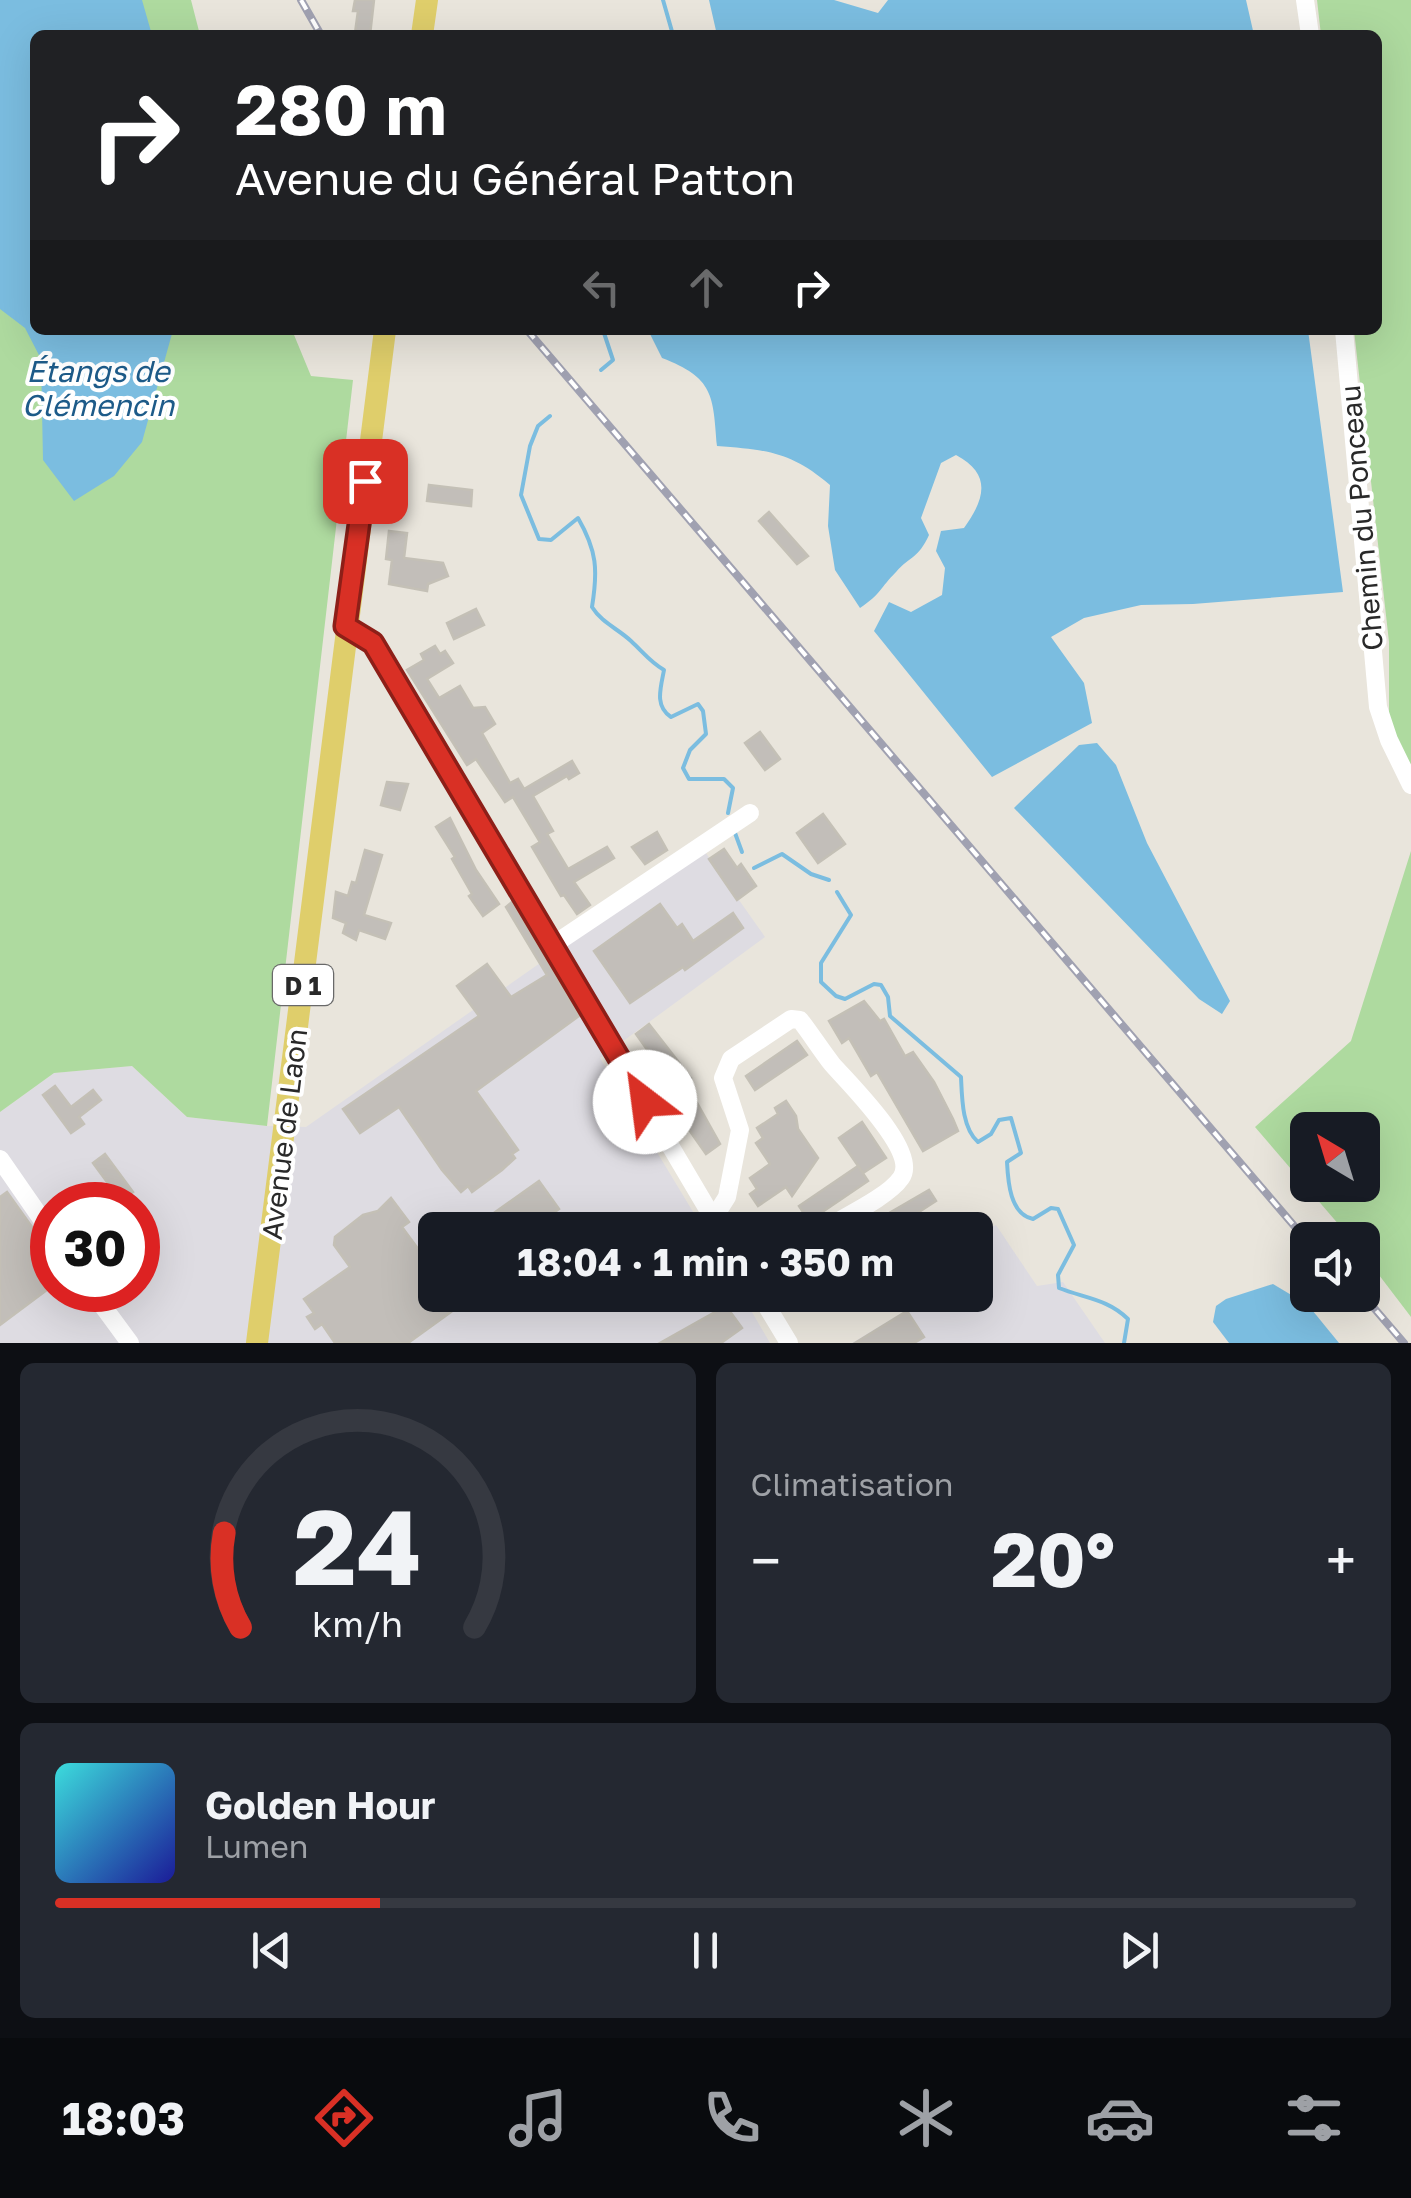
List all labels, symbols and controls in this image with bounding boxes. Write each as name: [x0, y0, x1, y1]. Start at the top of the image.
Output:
text: 280 m: [235, 66, 447, 150]
icon: right: [70, 70, 200, 200]
text: Avenue du Général Patton: [235, 151, 795, 205]
icon: left: [574, 260, 629, 315]
icon: ahead: [679, 260, 734, 315]
icon: right: [784, 260, 839, 315]
water label: Étangs de Clémencin: [22, 353, 176, 423]
street label: Chemin du Ponceau: [1333, 384, 1389, 652]
pin: [323, 439, 408, 524]
icon: arrive: [338, 454, 393, 509]
road number: D 1: [273, 965, 333, 1005]
street label: Avenue de Laon: [255, 1027, 313, 1241]
position arrow: [593, 1050, 697, 1154]
north arrow: [1290, 1112, 1380, 1202]
map controls: [1290, 1112, 1380, 1312]
speed limit sign: 30: [30, 1182, 160, 1312]
button: sound: [1290, 1222, 1380, 1312]
text: 18:04 · 1 min · 350 m: [517, 1239, 894, 1284]
text: Climatisation: [751, 1465, 954, 1503]
text: 24: [294, 1483, 422, 1608]
text: 20°: [991, 1513, 1115, 1604]
text: −: [751, 1527, 781, 1593]
text: +: [1326, 1527, 1356, 1593]
text: km/h: [312, 1602, 403, 1645]
text: Golden Hour: [205, 1782, 436, 1827]
text: Lumen: [205, 1827, 309, 1865]
icon: previous: [244, 1923, 299, 1978]
icon: pause: [678, 1923, 733, 1978]
icon: next: [1112, 1923, 1167, 1978]
icon: directions: [309, 2083, 379, 2153]
icon: music: [503, 2083, 573, 2153]
icon: phone: [697, 2083, 767, 2153]
icon: climate: [891, 2083, 961, 2153]
icon: car: [1085, 2083, 1155, 2153]
icon: filters: [1279, 2083, 1349, 2153]
text: 18:03: [62, 2091, 185, 2145]

